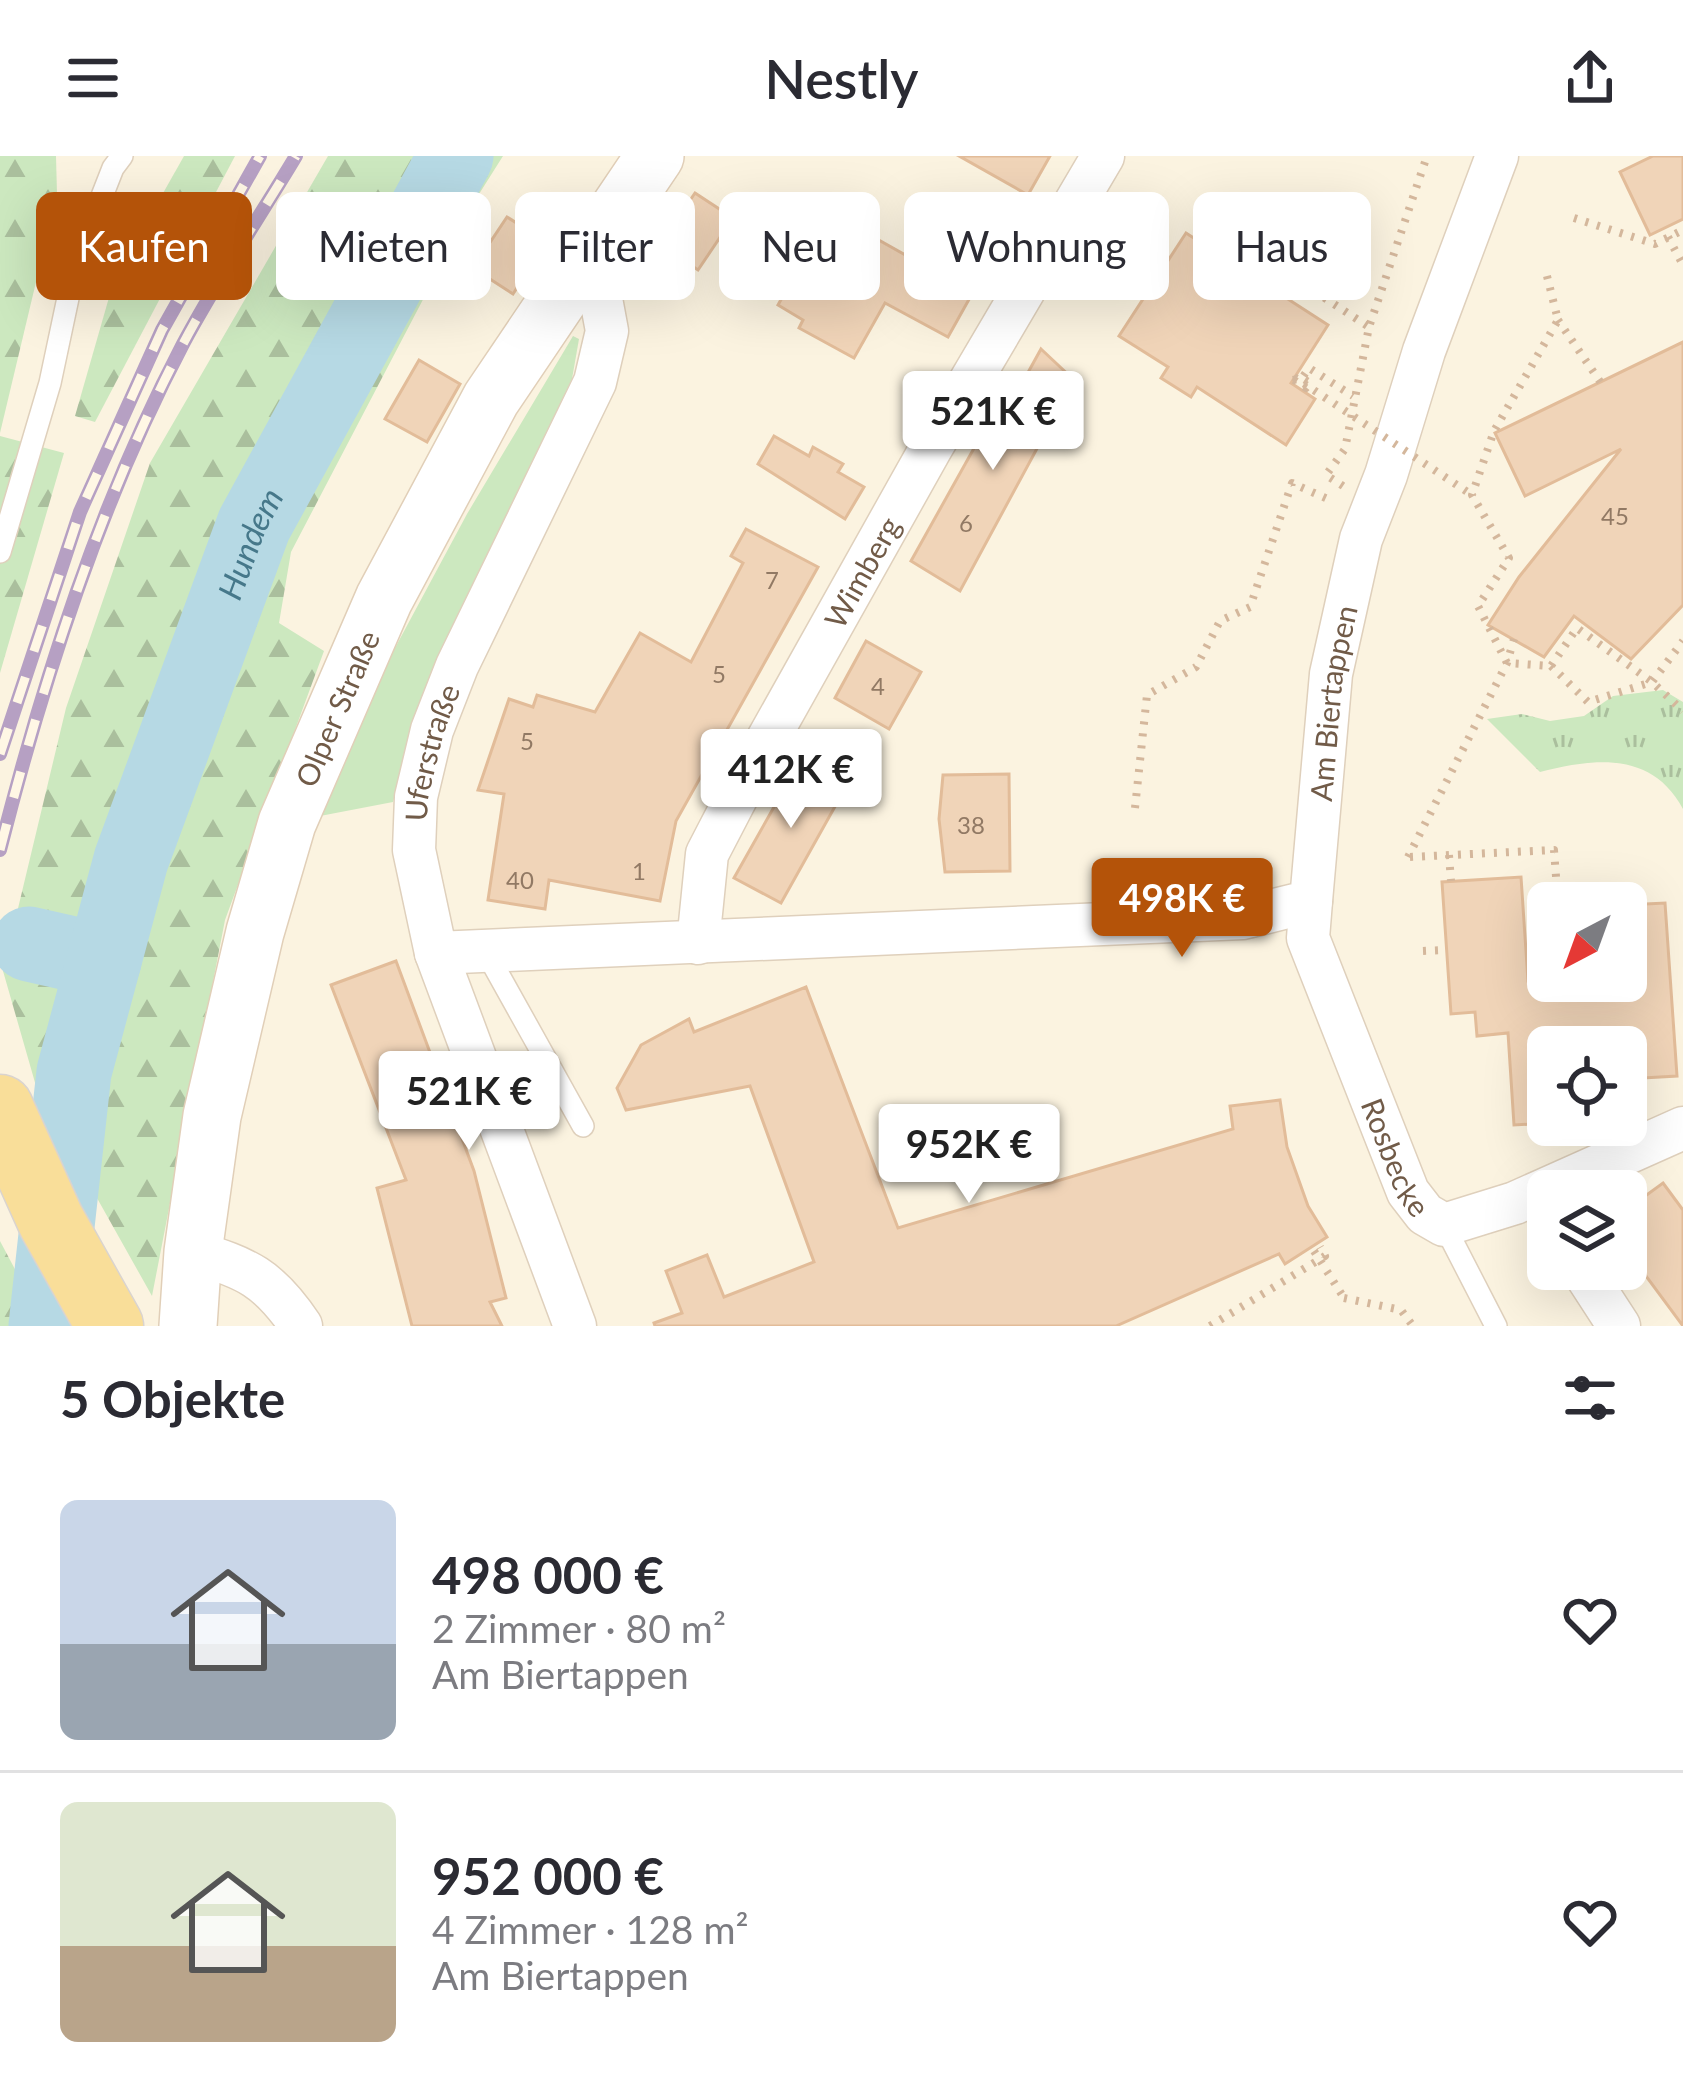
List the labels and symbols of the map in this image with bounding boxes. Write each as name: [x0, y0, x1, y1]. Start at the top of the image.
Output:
pin: 521K €: [895, 371, 1091, 473]
water label: Hundem: [208, 481, 291, 605]
house number: 45: [1601, 501, 1629, 530]
house number: 6: [959, 508, 973, 537]
street label: Wimberg: [816, 510, 907, 634]
house number: 7: [765, 565, 779, 594]
street label: Am Biertappen: [1302, 602, 1364, 803]
street label: Olper Straße: [287, 625, 386, 792]
house number: 5: [712, 659, 726, 688]
house number: 4: [871, 671, 885, 700]
street label: Uferstraße: [397, 679, 466, 822]
house number: 5: [520, 726, 534, 755]
pin: 412K €: [693, 729, 889, 831]
house number: 38: [957, 810, 985, 839]
house number: 1: [632, 856, 646, 885]
pin: 498K €: [1084, 858, 1280, 960]
house number: 40: [506, 865, 534, 894]
north arrow: [1527, 882, 1647, 1002]
pin: 521K €: [371, 1051, 567, 1153]
street label: Rosbecke: [1355, 1093, 1438, 1223]
pin: 952K €: [871, 1104, 1067, 1206]

